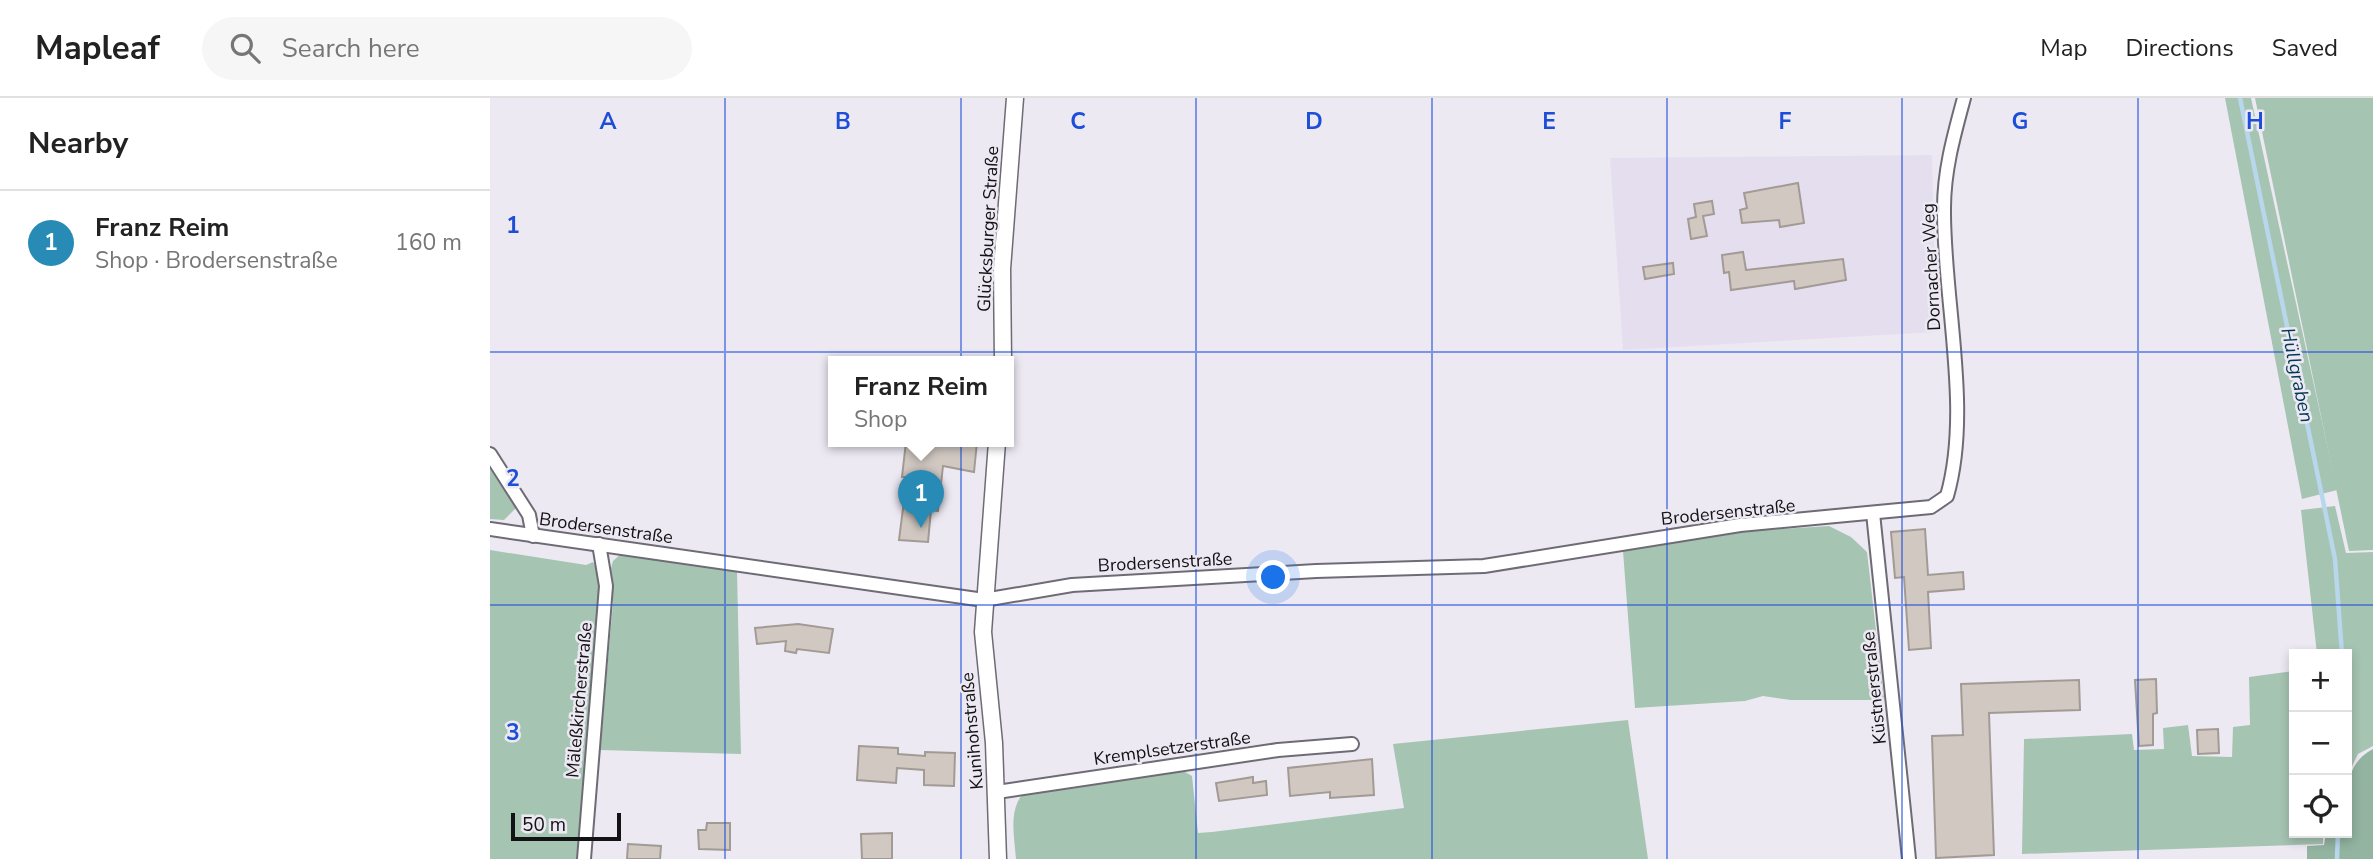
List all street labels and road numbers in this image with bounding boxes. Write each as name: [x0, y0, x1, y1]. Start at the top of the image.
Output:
street label: Glücksburger Straße: [972, 145, 1004, 313]
street label: Dornacher Weg: [1916, 203, 1946, 331]
street label: Brodersenstraße: [1660, 493, 1796, 531]
street label: Brodersenstraße: [538, 507, 674, 549]
street label: Brodersenstraße: [1097, 546, 1233, 578]
street label: Mäleßkircherstraße: [560, 621, 598, 779]
street label: Küstnerstraße: [1856, 630, 1892, 746]
street label: Kunihohstraße: [955, 671, 989, 791]
street label: Kremplsetzerstraße: [1092, 725, 1252, 771]

